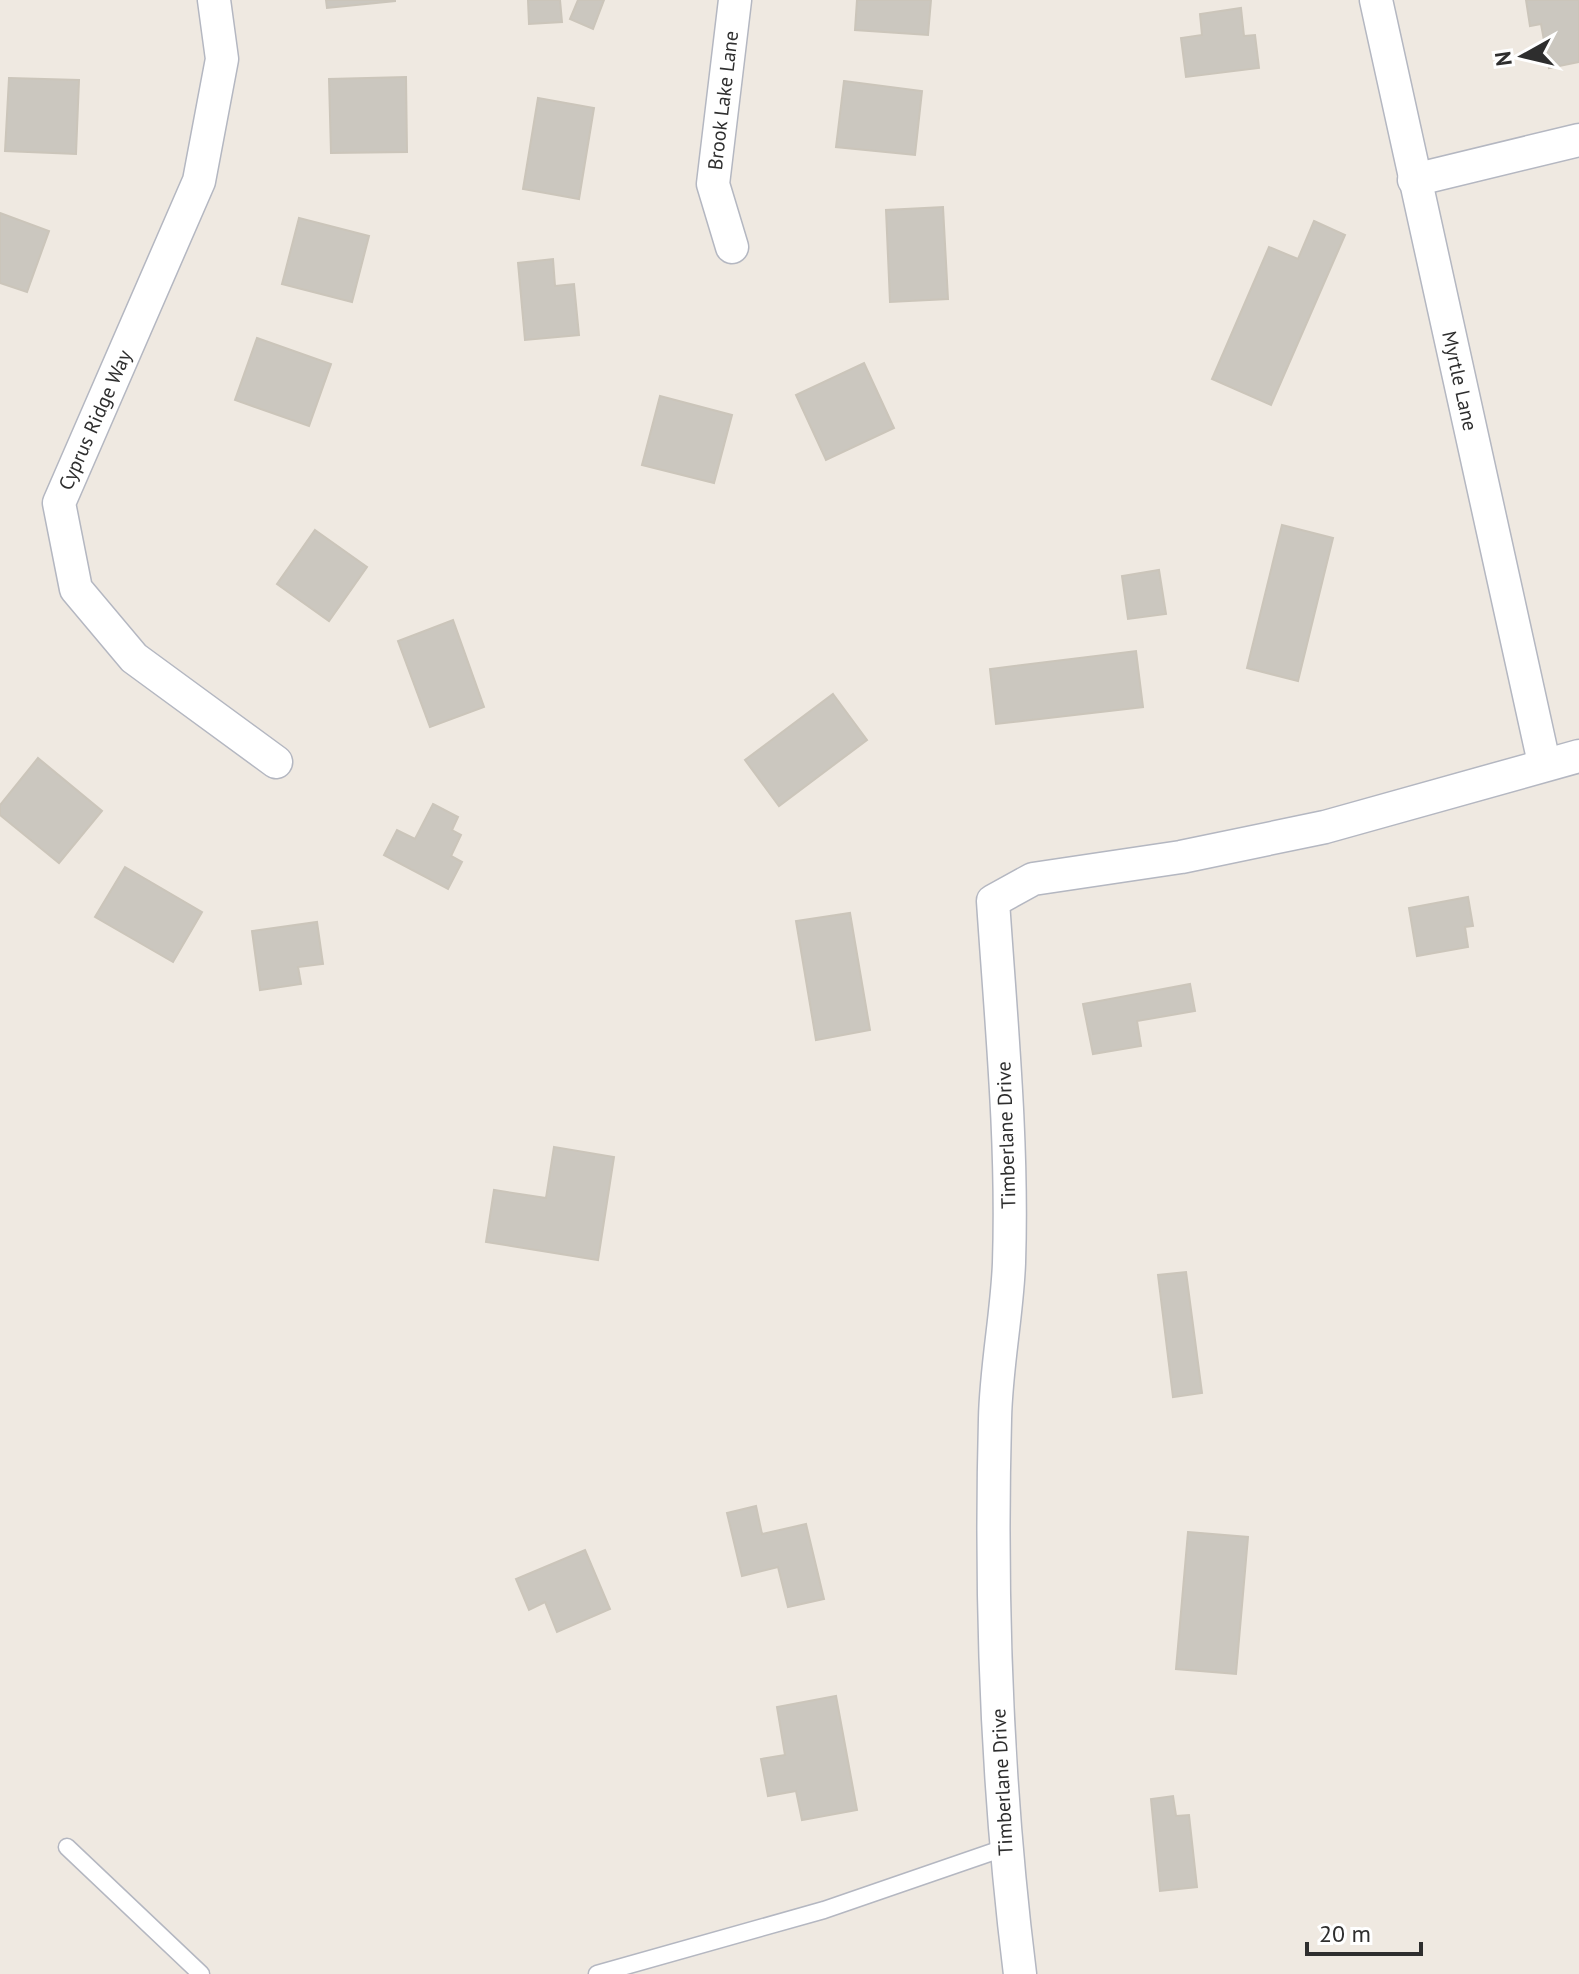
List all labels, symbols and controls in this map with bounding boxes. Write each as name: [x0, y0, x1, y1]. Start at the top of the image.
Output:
north arrow: [1483, 16, 1563, 96]
street label: Brook Lake Lane: [702, 29, 744, 171]
text: N: [1488, 50, 1518, 68]
street label: Myrtle Lane: [1436, 328, 1483, 433]
street label: Cyprus Ridge Way: [52, 345, 138, 494]
street label: Timberlane Drive: [990, 1061, 1022, 1209]
street label: Timberlane Drive: [985, 1708, 1019, 1856]
scale bar: [1307, 1906, 1421, 1956]
text: 20 m: [1319, 1918, 1371, 1949]

